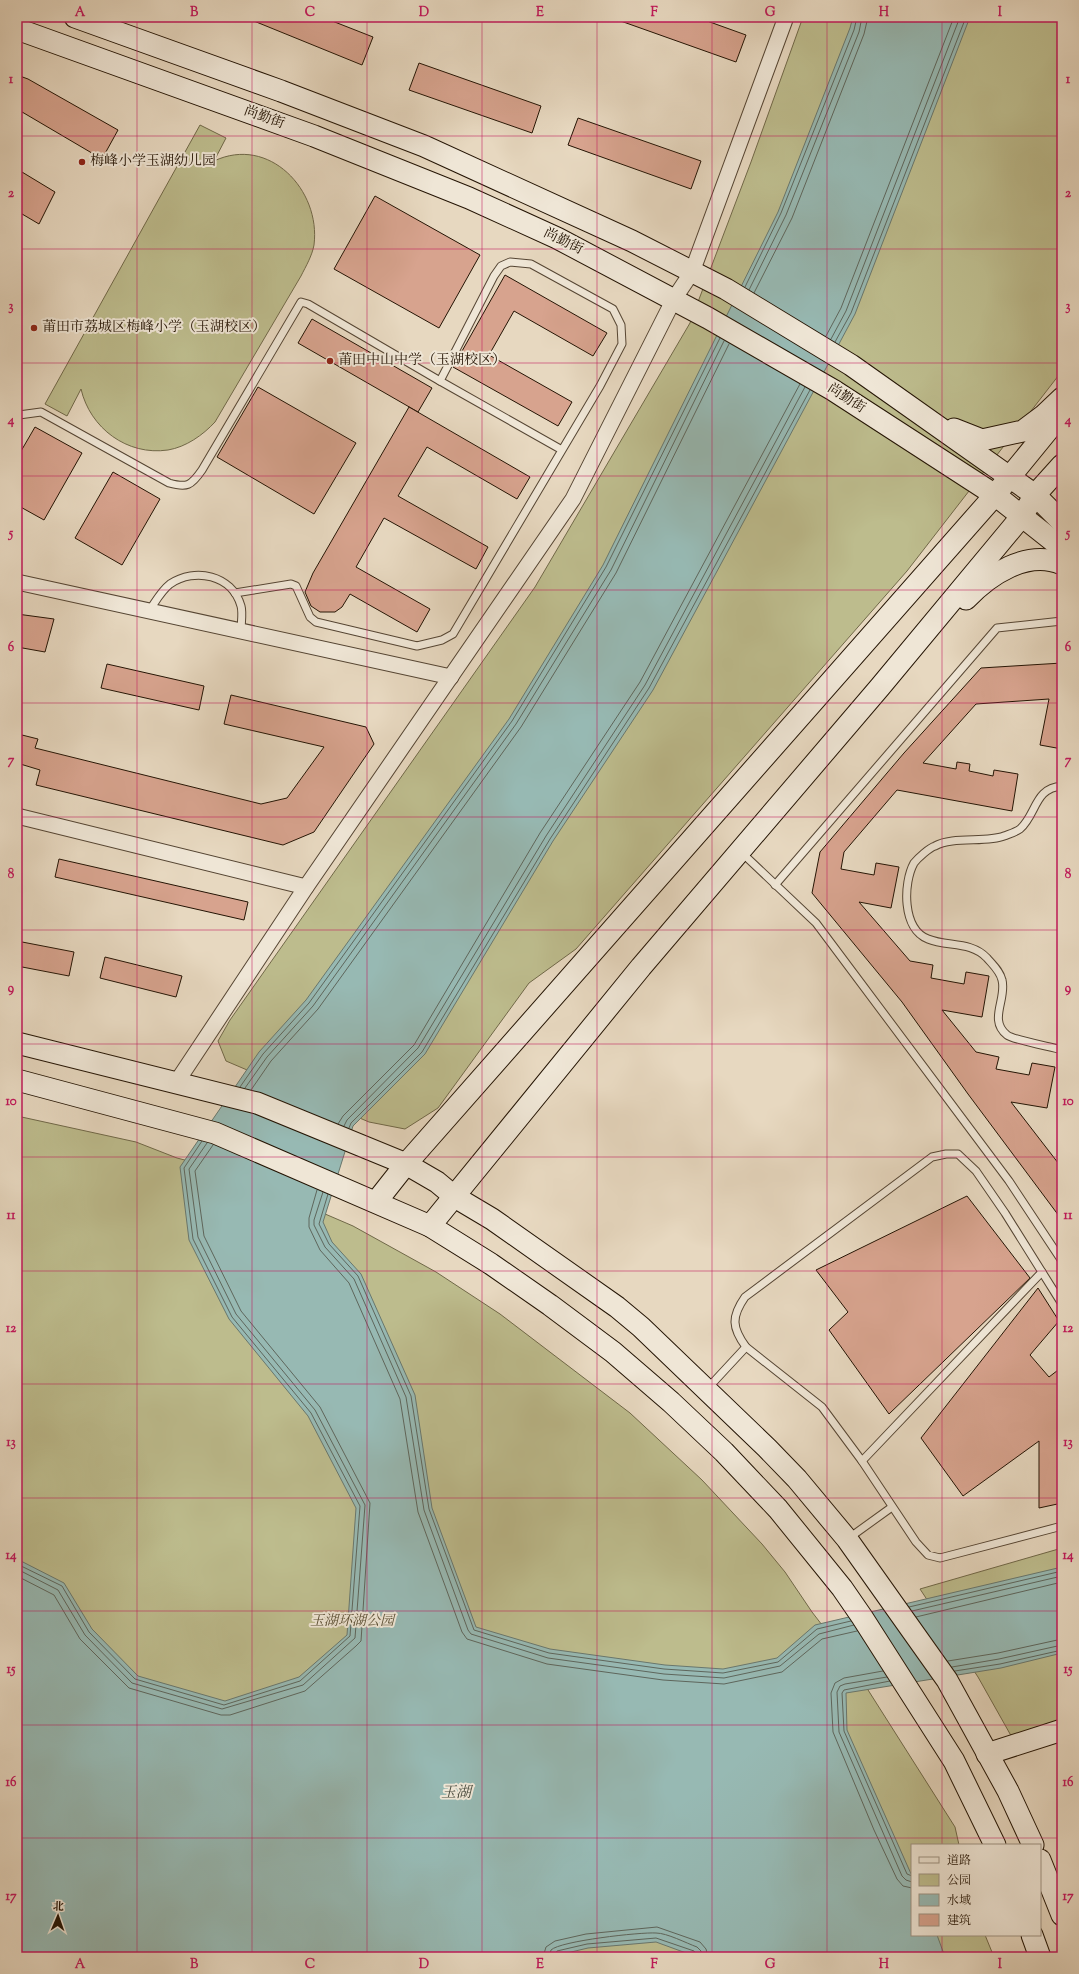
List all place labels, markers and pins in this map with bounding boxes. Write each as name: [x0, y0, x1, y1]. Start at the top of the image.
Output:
place label: 梅峰小学玉湖幼儿园: [90, 152, 216, 172]
marker: 梅峰小学玉湖幼儿园: [77, 157, 87, 167]
place label: 莆田市荔城区梅峰小学（玉湖校区）: [42, 318, 266, 338]
marker: 莆田市荔城区梅峰小学（玉湖校区）: [29, 323, 39, 333]
place label: 莆田中山中学（玉湖校区）: [338, 351, 506, 371]
marker: 莆田中山中学（玉湖校区）: [325, 356, 335, 366]

